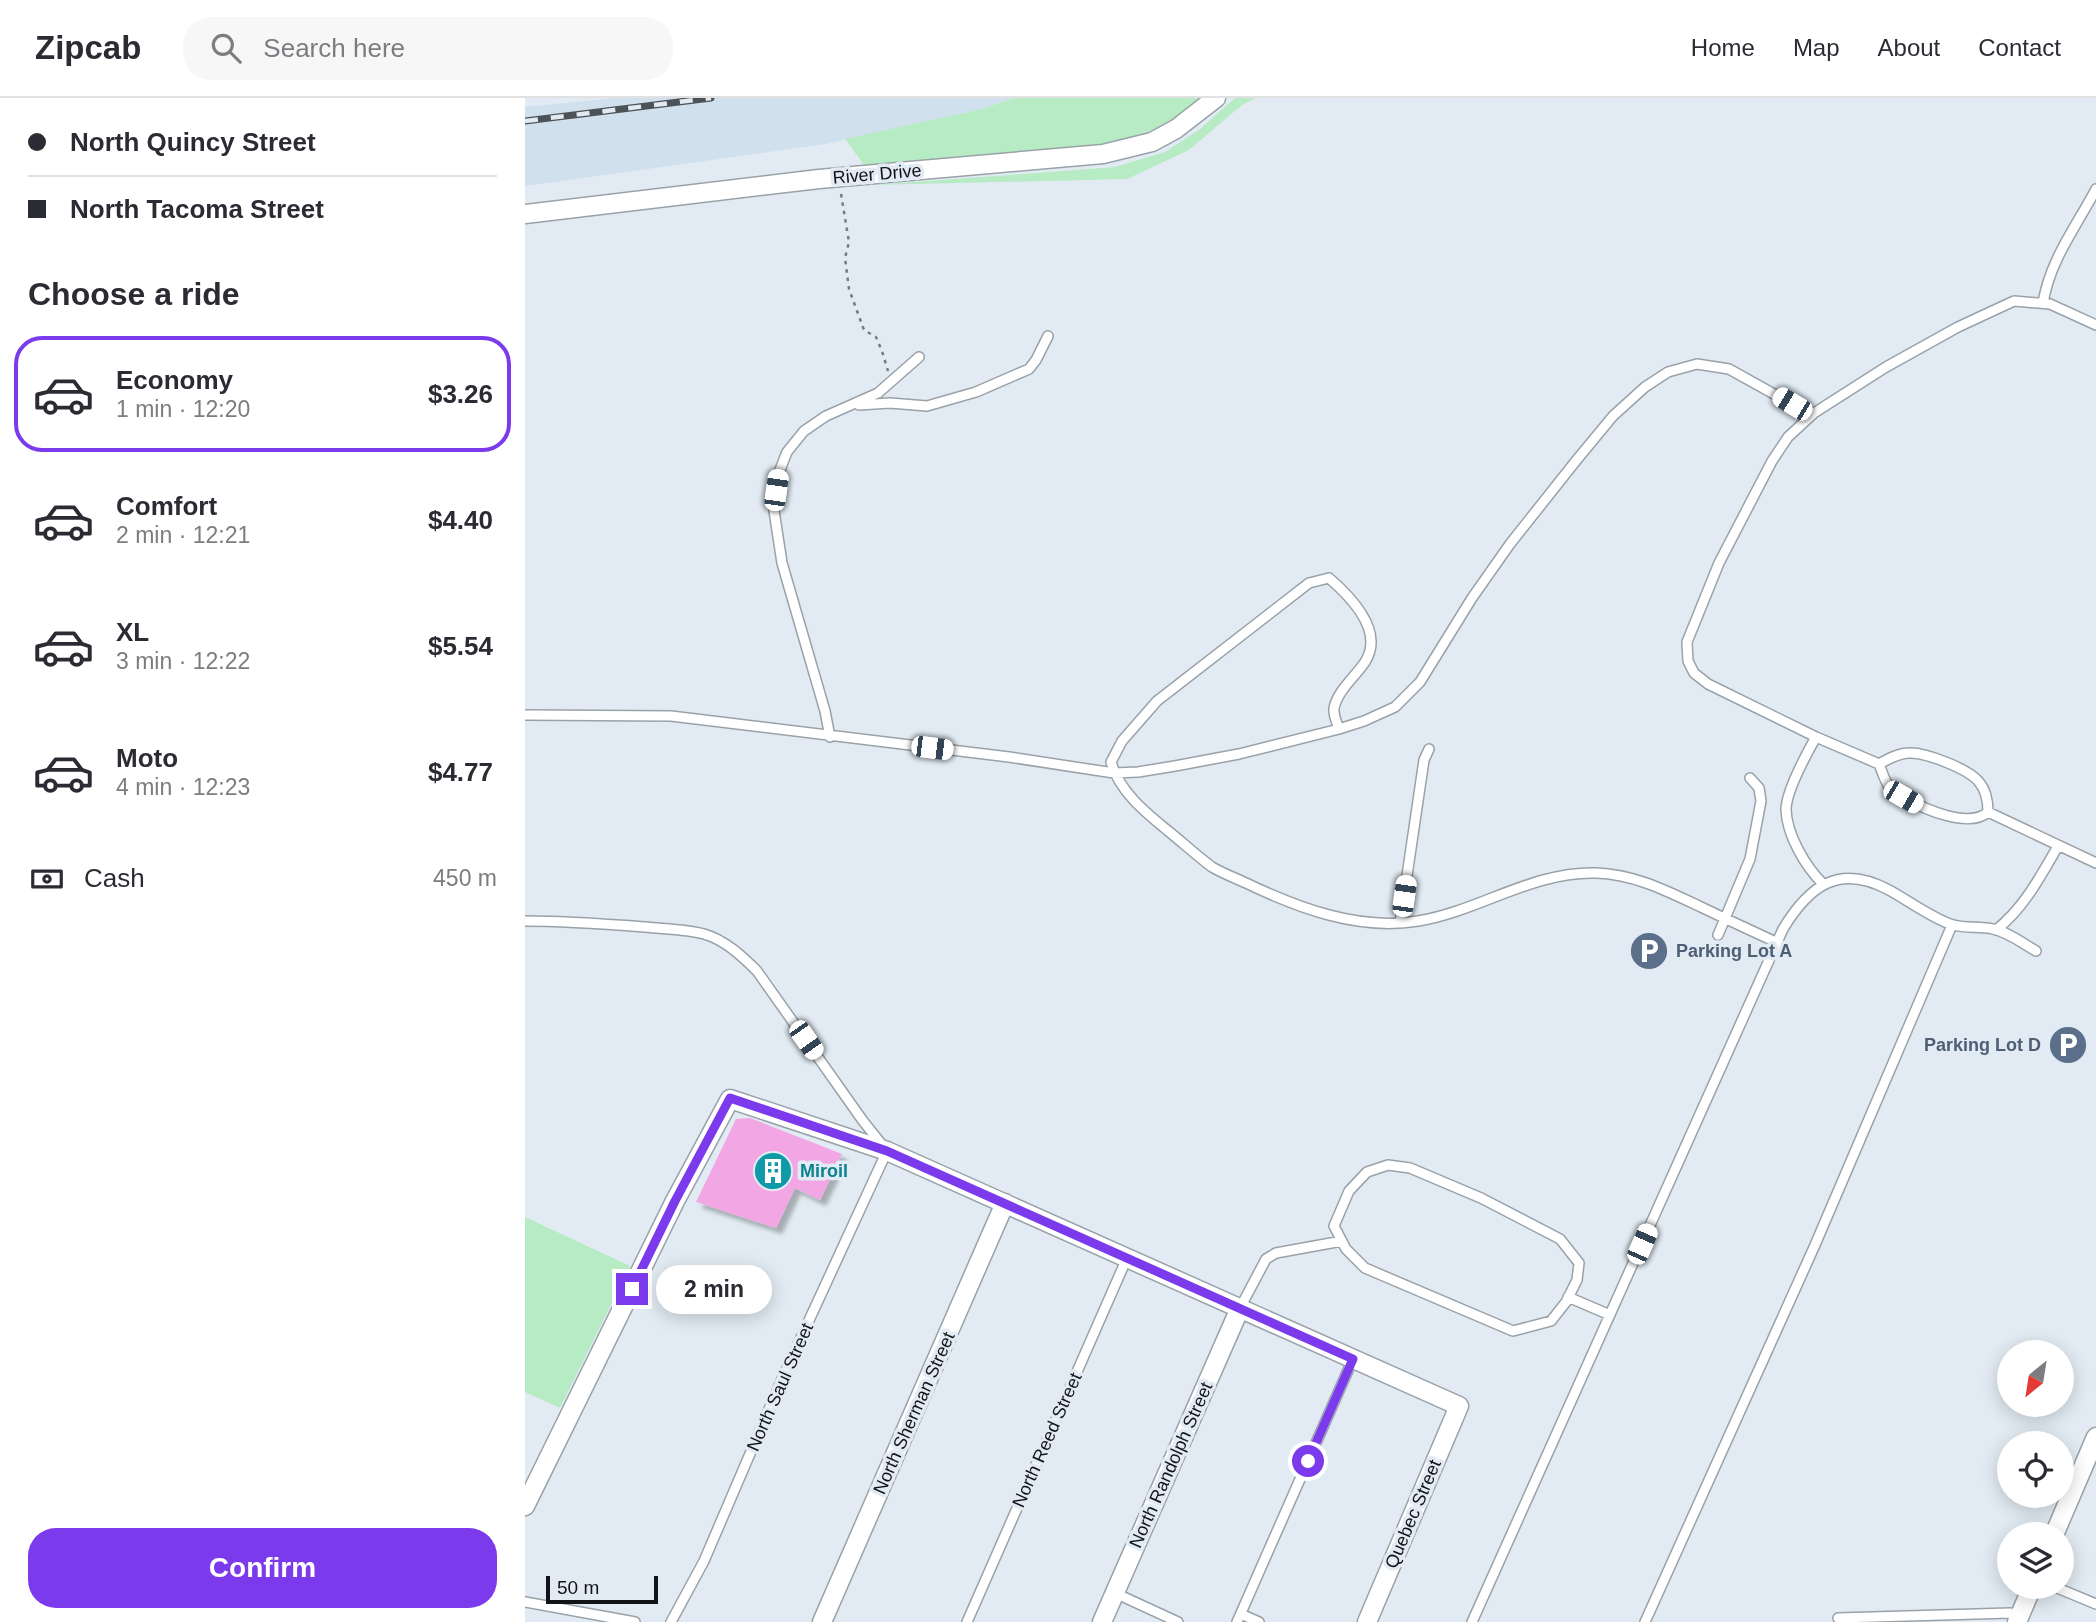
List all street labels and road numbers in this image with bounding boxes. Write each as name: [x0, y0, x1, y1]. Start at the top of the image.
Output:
street label: River Drive: [832, 160, 922, 188]
street label: North Saul Street: [743, 1320, 817, 1454]
street label: North Sherman Street: [869, 1329, 959, 1497]
street label: North Reed Street: [1008, 1370, 1086, 1510]
street label: North Randolph Street: [1125, 1379, 1217, 1551]
street label: Quebec Street: [1381, 1457, 1445, 1571]

